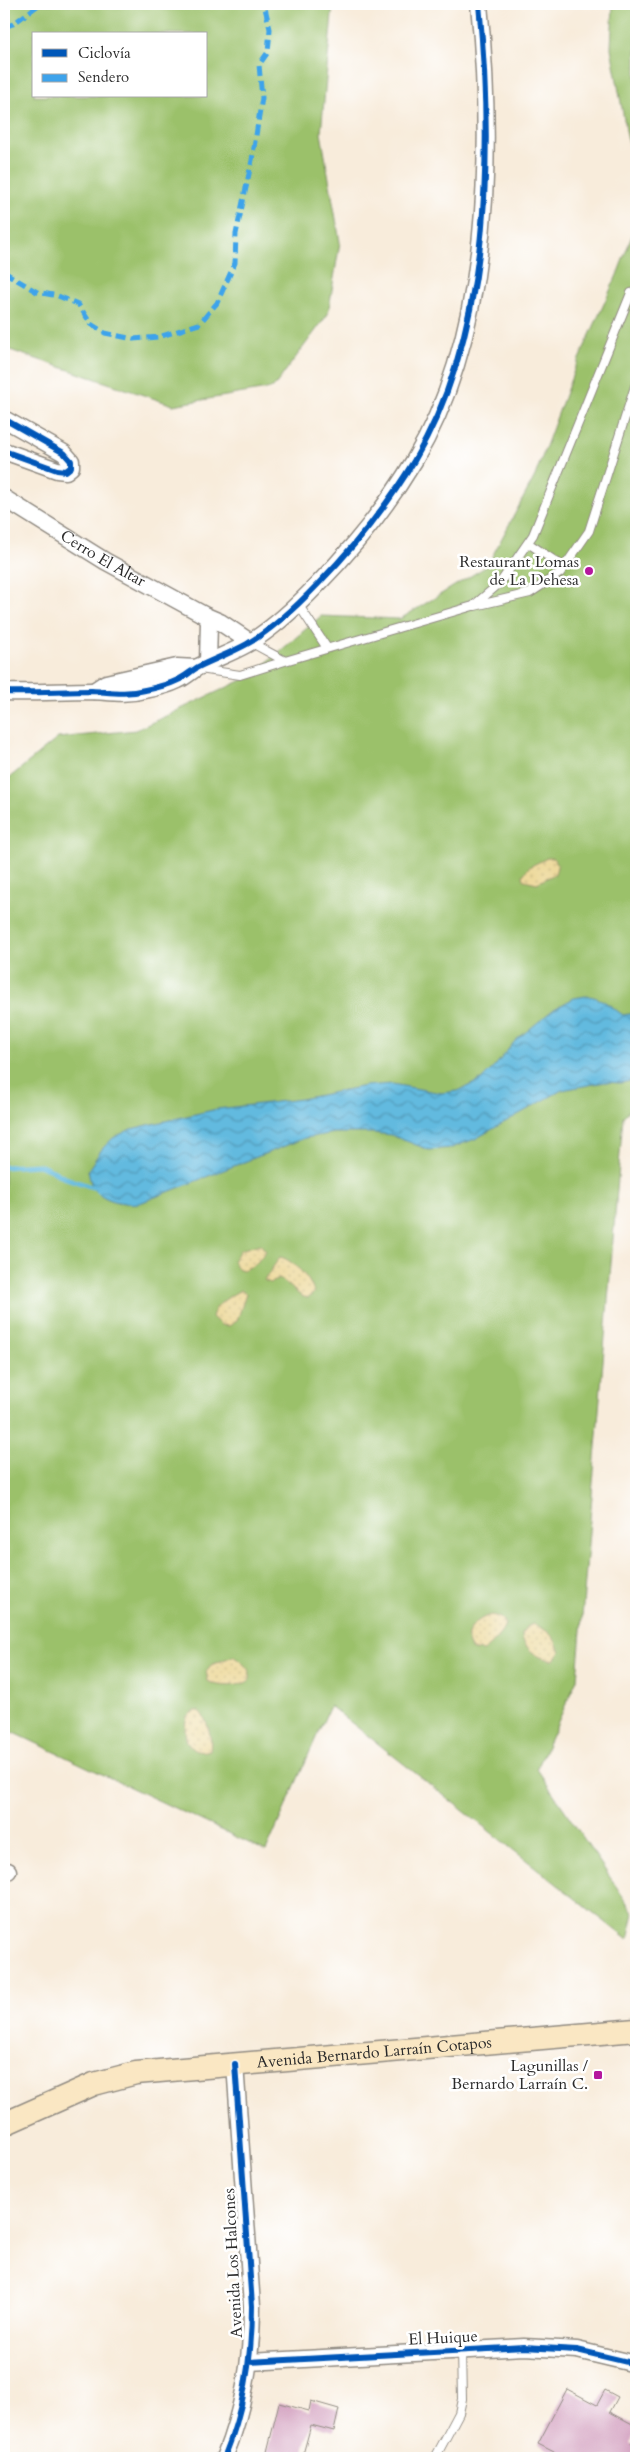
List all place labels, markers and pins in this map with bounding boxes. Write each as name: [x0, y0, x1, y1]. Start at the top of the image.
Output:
place label: Restaurant Lomas de La Dehesa: [459, 551, 579, 591]
marker: Restaurant Lomas de La Dehesa: [583, 565, 595, 577]
place label: Lagunillas / Bernardo Larraín C.: [451, 2055, 589, 2095]
marker: Lagunillas / Bernardo Larraín C.: [592, 2069, 604, 2081]

